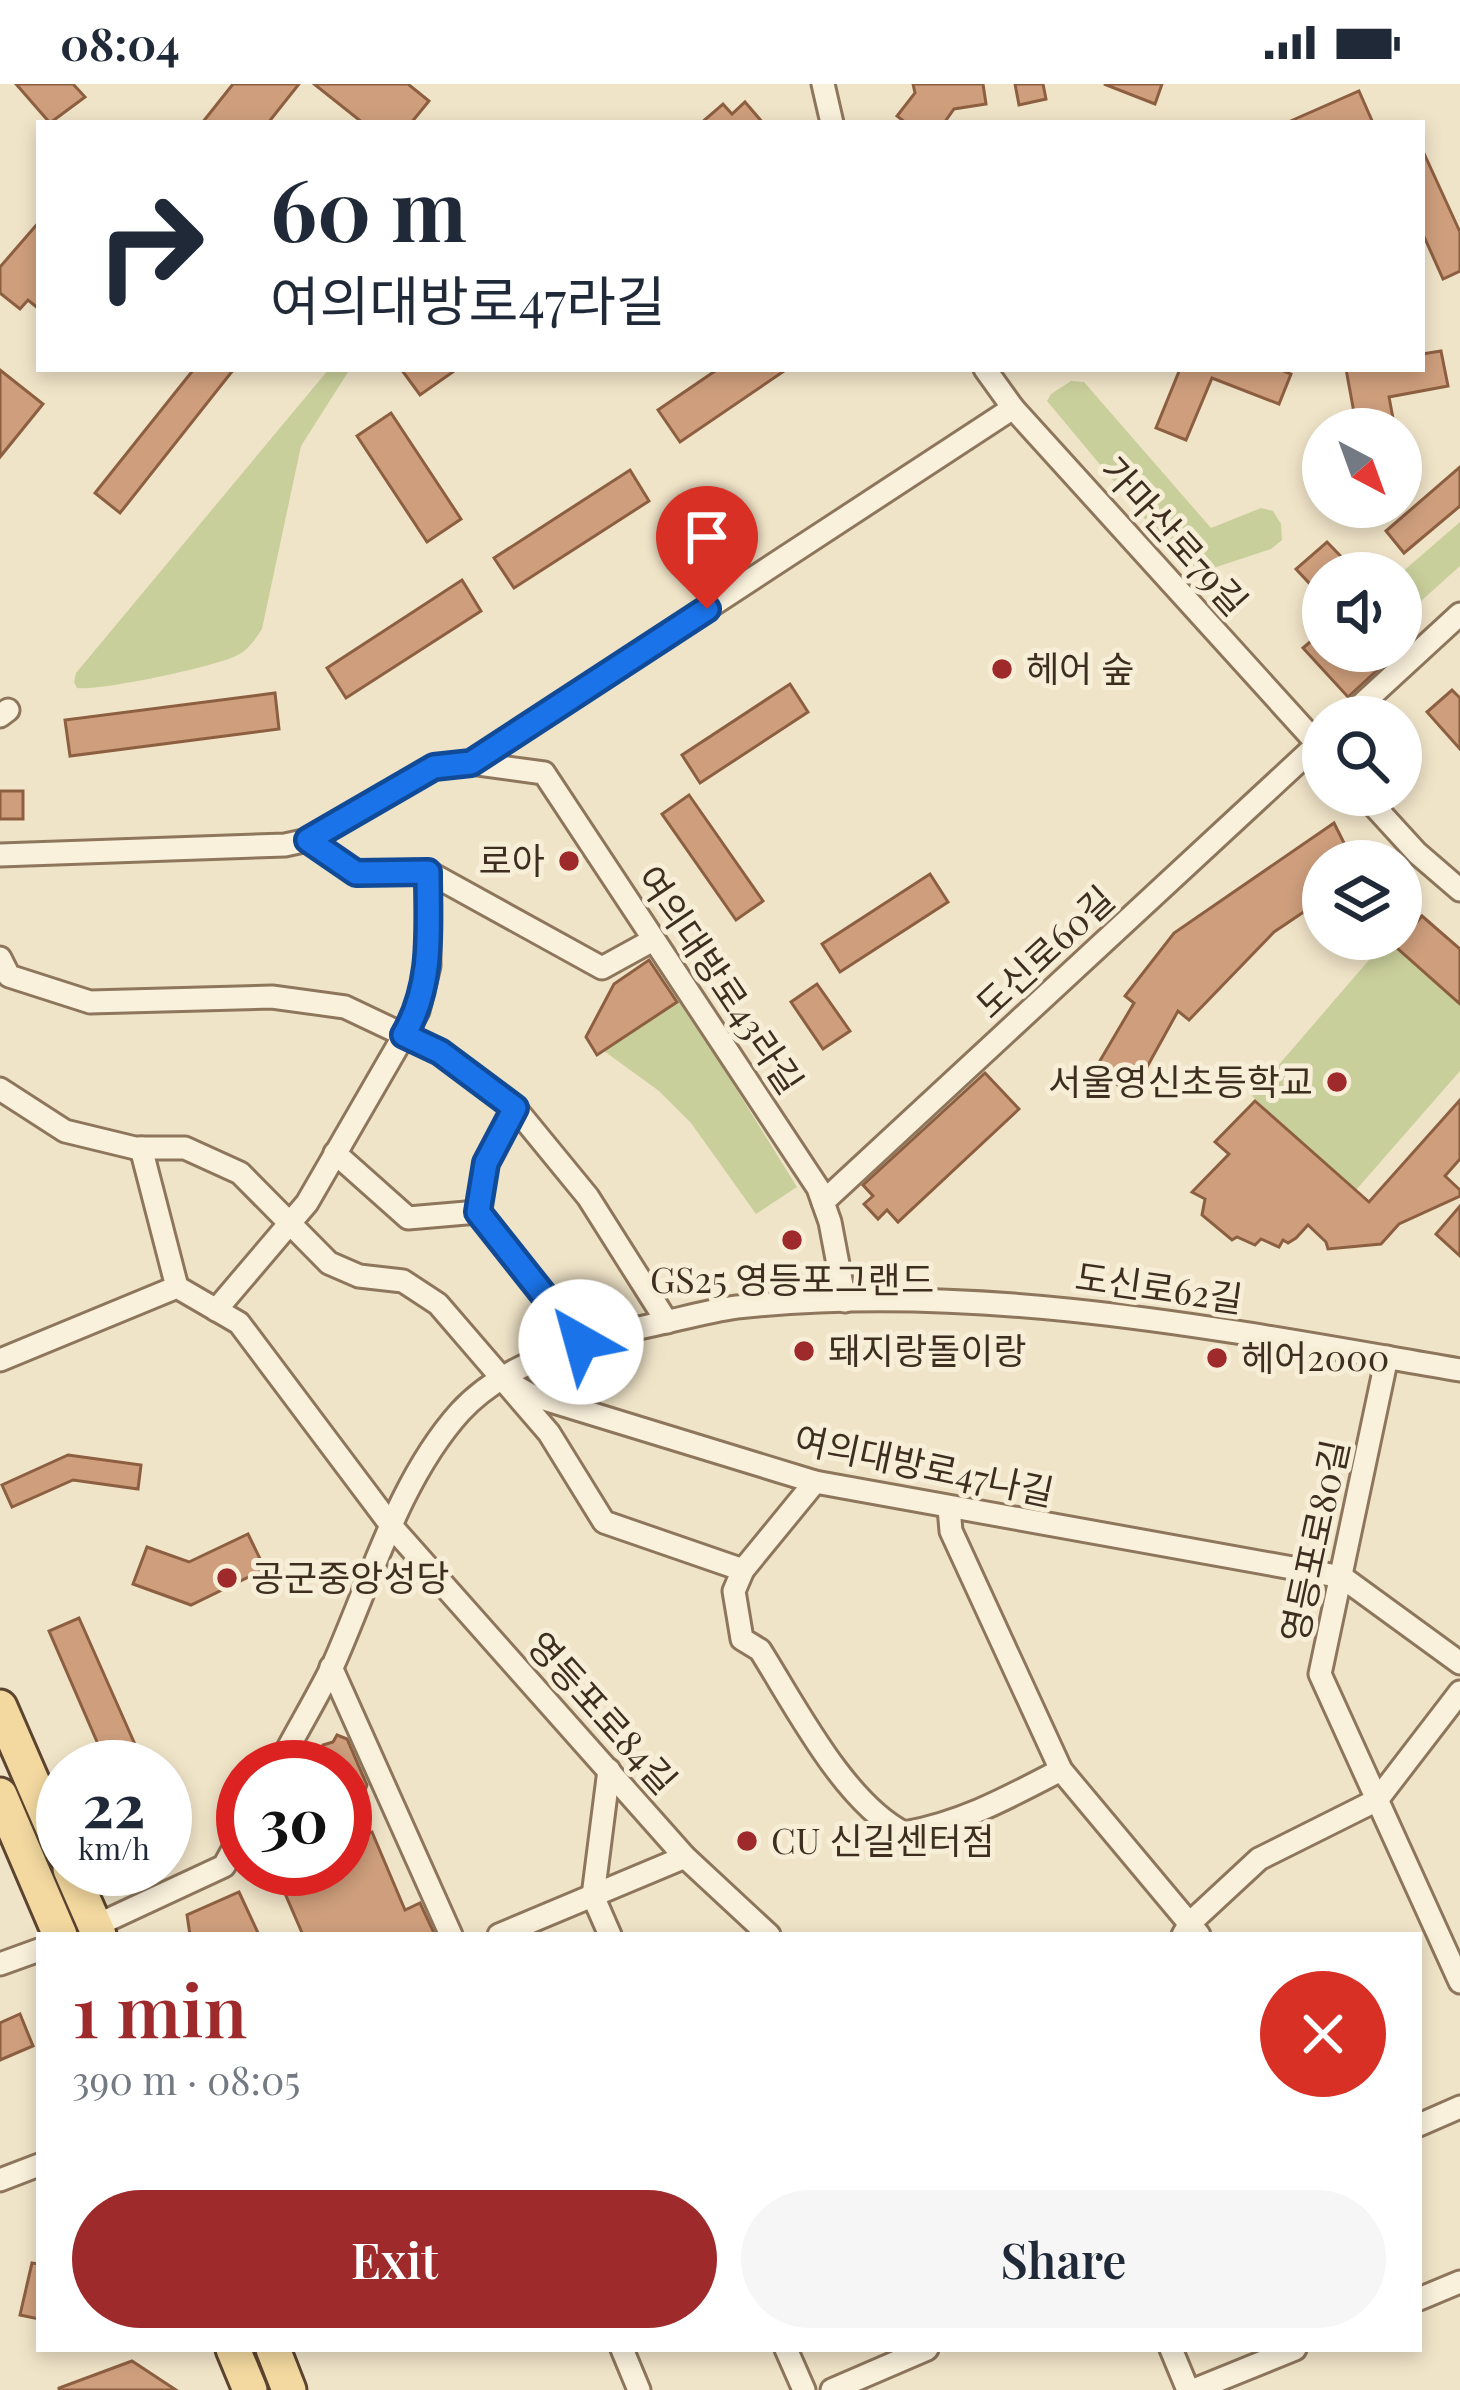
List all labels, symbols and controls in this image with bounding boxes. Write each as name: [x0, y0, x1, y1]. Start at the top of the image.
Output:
text: 08:04: [60, 12, 180, 72]
text: 60 m: [270, 151, 467, 263]
icon: right: [72, 168, 228, 324]
text: 여의대방로47라길: [270, 263, 666, 335]
north arrow: [1302, 408, 1422, 528]
map controls: [1302, 408, 1422, 960]
street label: 가마산로79길: [1091, 445, 1260, 624]
pin: [656, 486, 758, 609]
icon: arrive: [674, 504, 740, 570]
button: sound: [1302, 552, 1422, 672]
place label: 헤어 숲: [1026, 643, 1134, 691]
marker: 헤어 숲: [989, 656, 1015, 682]
button: search: [1302, 696, 1422, 816]
place label: 로아: [479, 835, 545, 883]
button: layers: [1302, 840, 1422, 960]
marker: 로아: [556, 848, 582, 874]
street label: 여의대방로43라길: [628, 856, 816, 1102]
street label: 도신로60길: [964, 874, 1123, 1027]
place label: 서울영신초등학교: [1048, 1056, 1313, 1104]
marker: 서울영신초등학교: [1324, 1069, 1350, 1095]
marker: GS25 영등포그랜드: [779, 1227, 805, 1253]
street label: 도신로62길: [1073, 1251, 1246, 1322]
place label: GS25 영등포그랜드: [650, 1254, 934, 1302]
position arrow: [518, 1279, 644, 1405]
place label: 돼지랑돌이랑: [828, 1325, 1027, 1373]
place label: 헤어2000: [1241, 1332, 1389, 1380]
marker: 돼지랑돌이랑: [791, 1338, 817, 1364]
marker: 헤어2000: [1204, 1345, 1230, 1371]
street label: 여의대방로47나길: [790, 1413, 1058, 1515]
street label: 영등포로80길: [1268, 1435, 1358, 1646]
place label: 공군중앙성당: [251, 1552, 450, 1600]
marker: 공군중앙성당: [214, 1565, 240, 1591]
street label: 영등포로84길: [518, 1621, 689, 1803]
speed limit sign: 30: [216, 1740, 372, 1896]
text: 22: [83, 1763, 145, 1843]
place label: CU 신길센터점: [771, 1815, 995, 1863]
text: km/h: [78, 1828, 150, 1868]
marker: CU 신길센터점: [734, 1828, 760, 1854]
text: 1 min: [72, 1960, 247, 2056]
button: close: [1260, 1971, 1386, 2097]
text: 390 m · 08:05: [72, 2053, 301, 2105]
button: Exit: [72, 2190, 717, 2328]
button: Share: [741, 2190, 1386, 2328]

